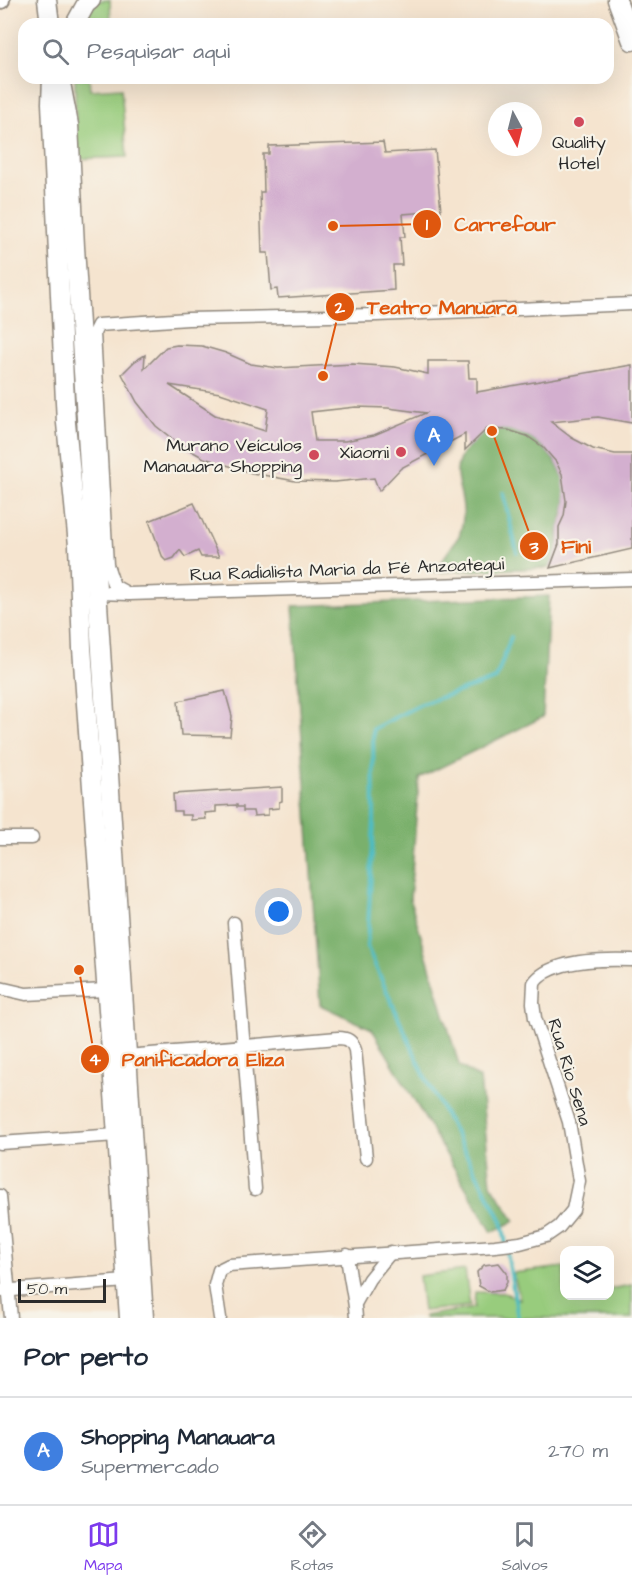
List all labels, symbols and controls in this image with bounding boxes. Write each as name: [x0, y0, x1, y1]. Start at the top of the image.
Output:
search box: [18, 18, 614, 84]
icon: search: [39, 35, 72, 68]
text: Pesquisar aqui: [87, 36, 230, 67]
north arrow: [488, 102, 542, 156]
marker: Quality Hotel: [572, 115, 586, 129]
place label: Quality Hotel: [552, 130, 606, 176]
callout: Carrefour: [412, 205, 568, 243]
text: Carrefour: [454, 211, 557, 239]
text: 1: [426, 212, 429, 237]
callout: Teatro Manuara: [325, 288, 529, 326]
text: Teatro Manuara: [366, 294, 518, 322]
text: 2: [334, 295, 346, 320]
pin: A: [414, 416, 454, 466]
place label: Murano Veículos Manauara Shopping: [144, 433, 302, 480]
place label: Xiaomi: [339, 440, 389, 465]
marker: Xiaomi: [394, 445, 408, 459]
marker: Murano Veículos Manauara Shopping: [307, 448, 321, 462]
callout: Fini: [519, 527, 603, 565]
text: Fini: [561, 533, 592, 561]
text: 3: [528, 535, 539, 560]
street label: Rua Radialista Maria da Fé Anzoategui: [189, 552, 505, 588]
your location: [264, 897, 293, 926]
street label: Rua Rio Sena: [541, 1016, 598, 1129]
callout: Panificadora Eliza: [80, 1040, 297, 1078]
text: Panificadora Eliza: [122, 1046, 285, 1074]
text: 4: [89, 1047, 102, 1072]
map controls: [560, 1246, 614, 1300]
button: layers: [560, 1246, 614, 1300]
scale bar: [18, 1276, 106, 1304]
text: 50 m: [27, 1278, 67, 1300]
text: Por perto: [24, 1339, 148, 1375]
text: Shopping Manauara: [81, 1422, 275, 1453]
text: A: [37, 1437, 50, 1465]
text: 270 m: [548, 1437, 608, 1465]
text: Supermercado: [81, 1453, 219, 1481]
tab: Mapa: [84, 1518, 122, 1576]
tab: Rotas: [291, 1518, 334, 1576]
tab: Salvos: [502, 1518, 548, 1576]

